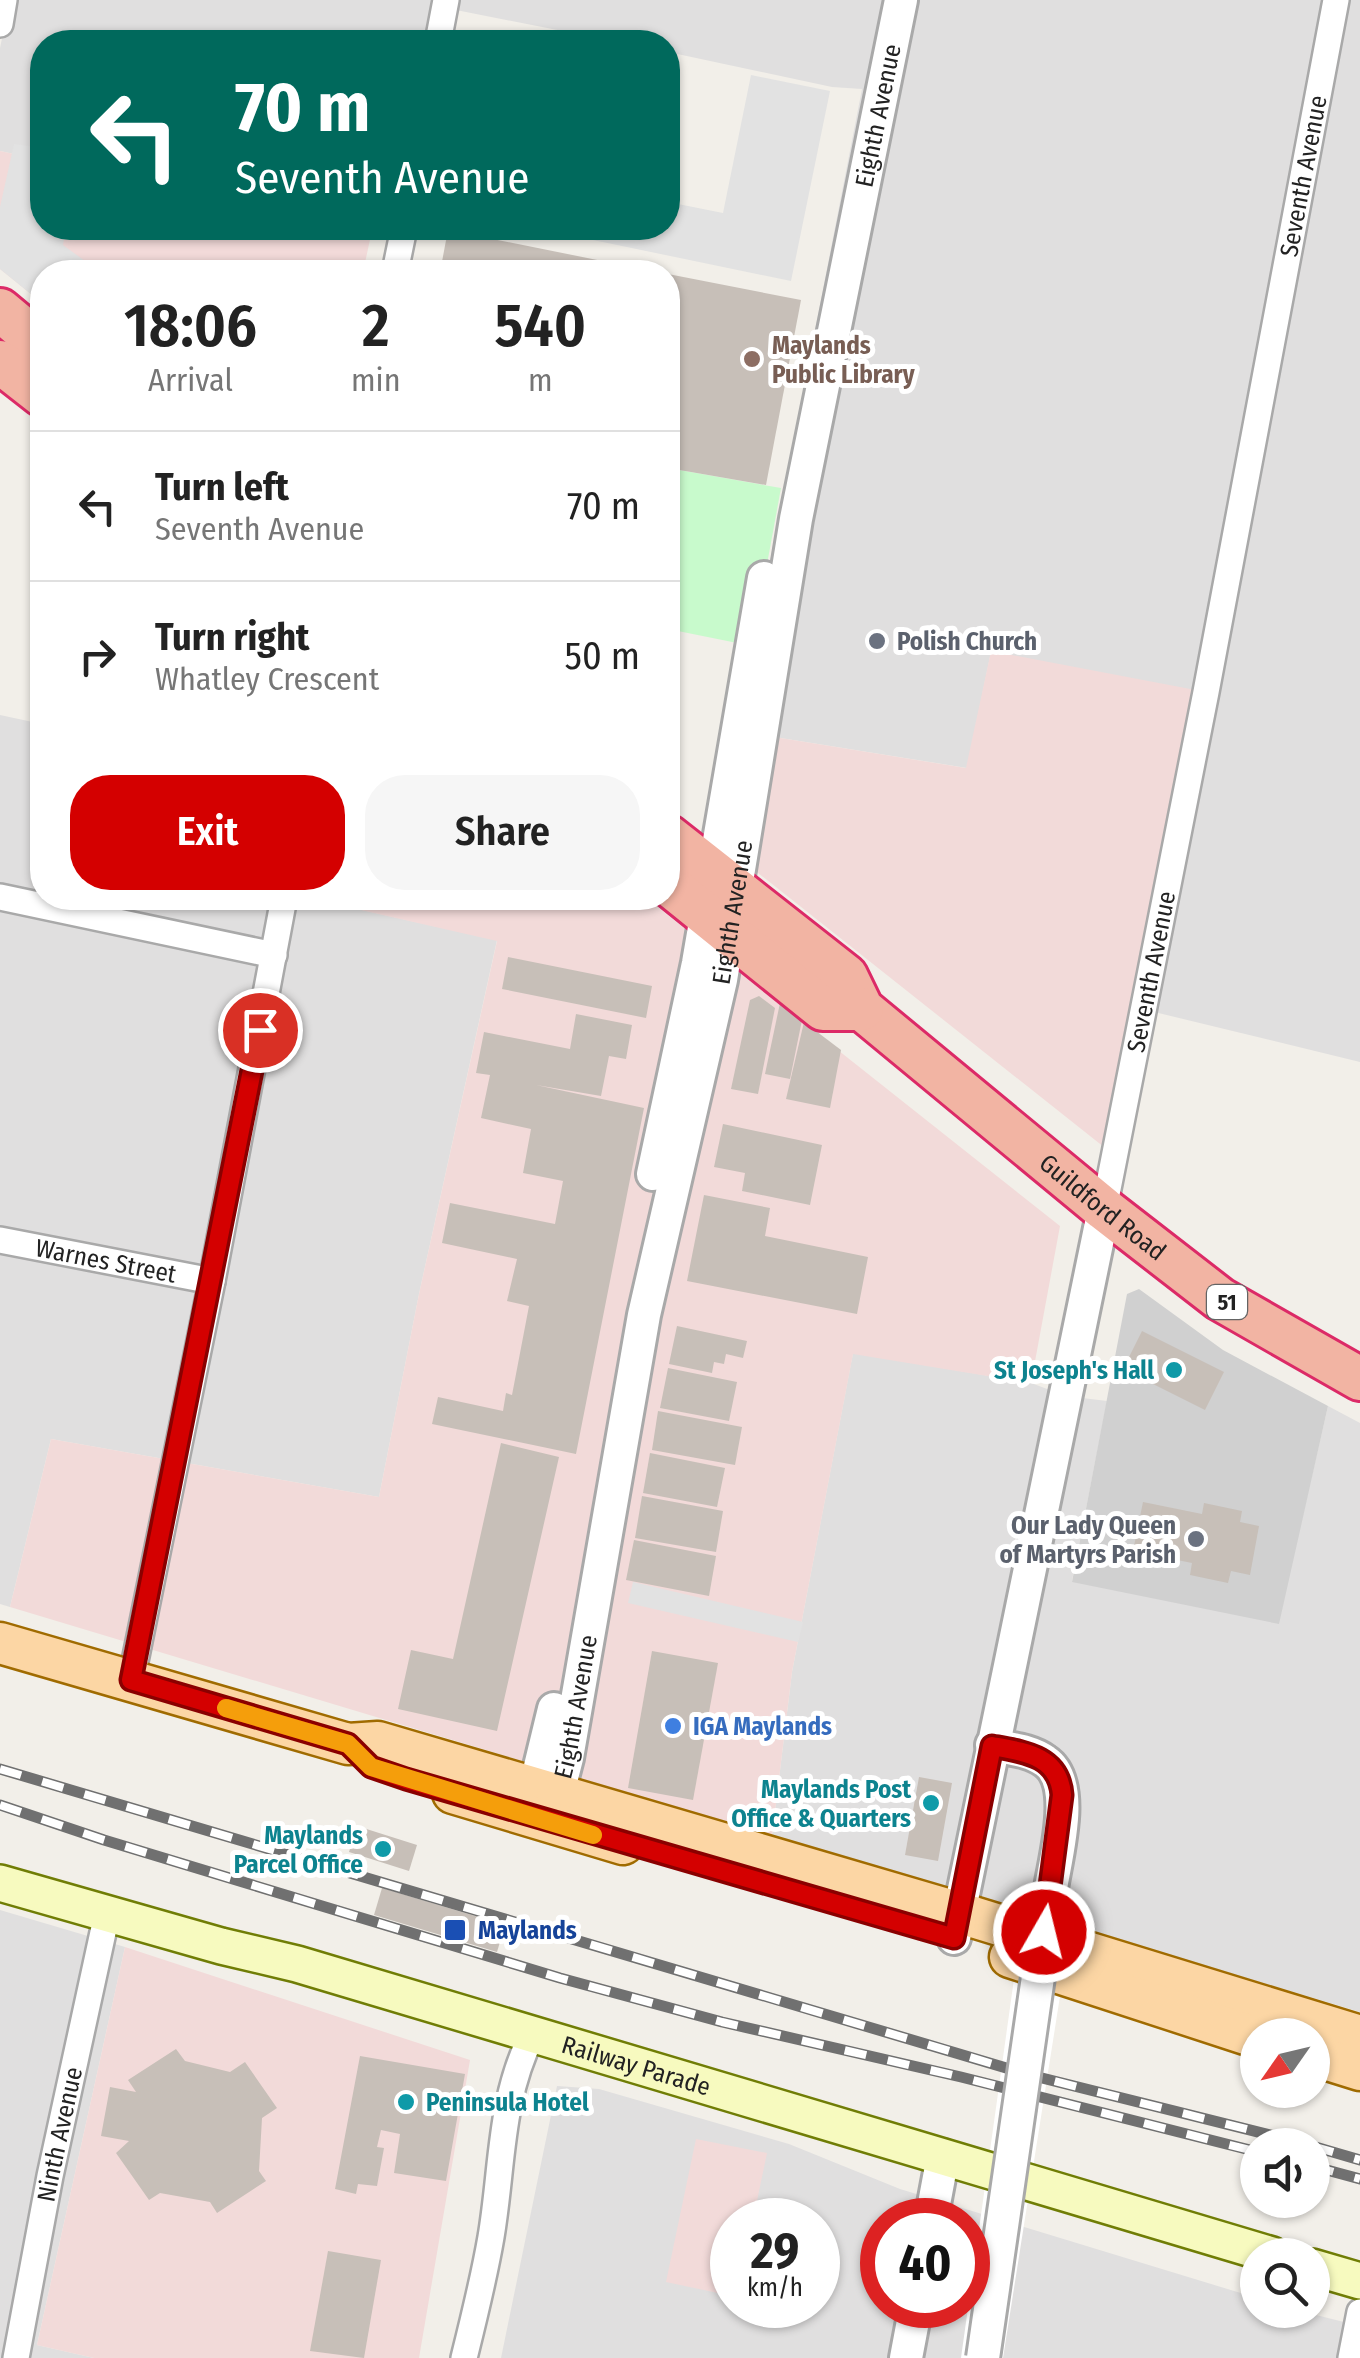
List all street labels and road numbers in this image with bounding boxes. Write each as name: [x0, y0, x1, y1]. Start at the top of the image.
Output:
street label: Eighth Avenue: [849, 41, 908, 190]
street label: Seventh Avenue: [1274, 93, 1334, 259]
street label: Eighth Avenue: [707, 838, 760, 987]
street label: Seventh Avenue: [1121, 889, 1182, 1055]
street label: Guildford Road: [1033, 1148, 1172, 1267]
street label: Warnes Street: [33, 1233, 180, 1290]
road number: 51: [1207, 1285, 1247, 1319]
street label: Eighth Avenue: [548, 1633, 604, 1782]
street label: Railway Parade: [558, 2030, 714, 2103]
street label: Ninth Avenue: [32, 2064, 89, 2204]

